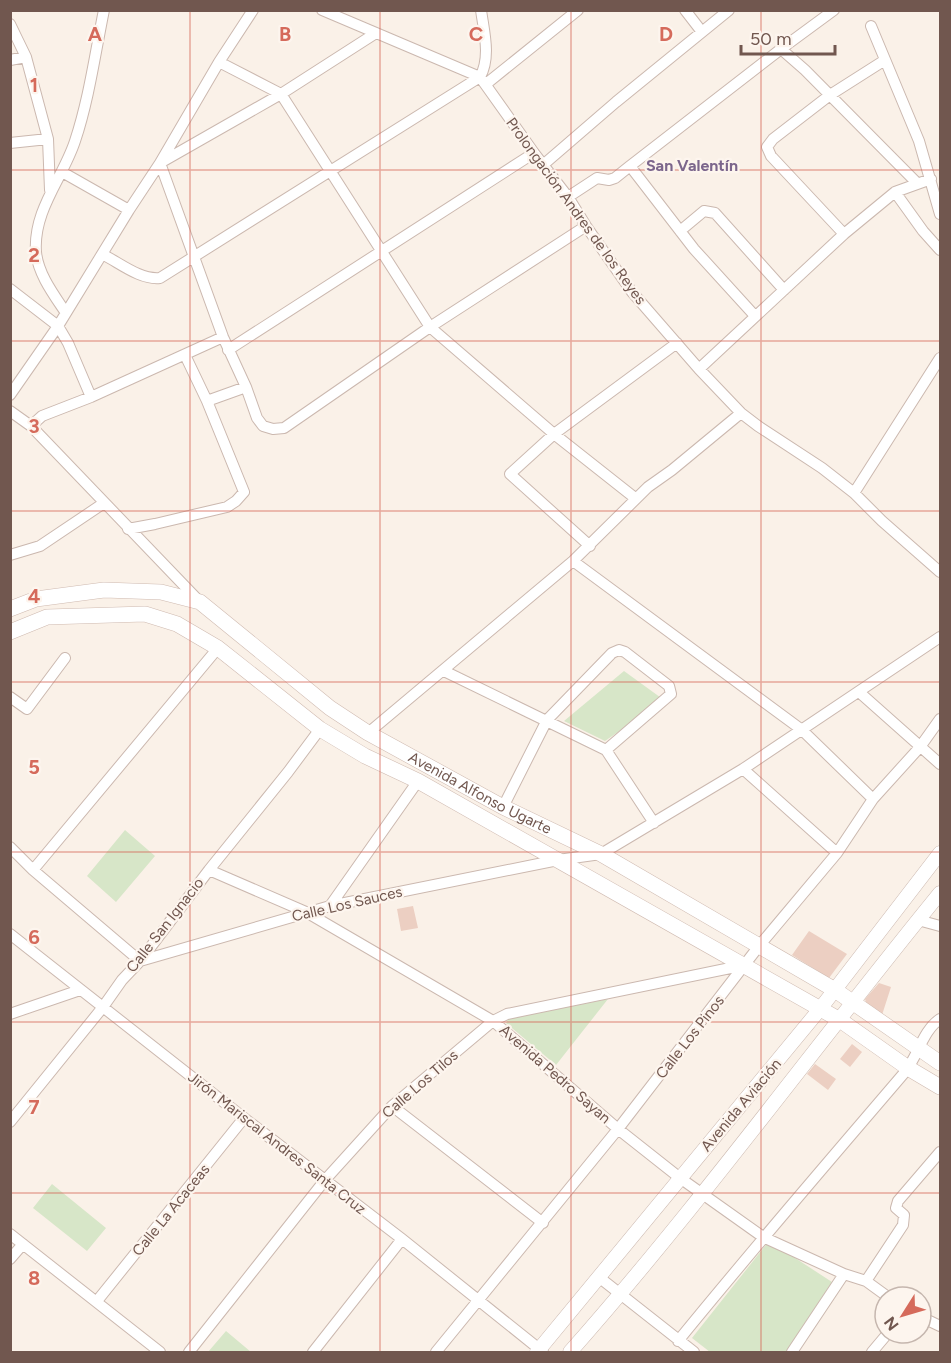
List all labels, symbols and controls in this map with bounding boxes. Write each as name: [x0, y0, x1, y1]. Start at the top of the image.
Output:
scale bar: [741, 18, 836, 56]
text: A: [88, 22, 103, 46]
text: B: [279, 22, 291, 46]
text: C: [469, 22, 483, 46]
text: D: [659, 22, 673, 46]
text: 50 m: [750, 28, 792, 50]
text: 1: [30, 73, 38, 97]
street label: Prolongación Andres de los Reyes: [502, 114, 650, 308]
district label: San Valentín: [646, 156, 738, 175]
text: 2: [28, 243, 40, 267]
text: 3: [28, 414, 40, 438]
text: 4: [28, 584, 41, 608]
street label: Avenida Alfonso Ugarte: [405, 748, 554, 838]
text: 5: [28, 755, 40, 779]
street label: Calle San Ignacio: [122, 874, 208, 976]
street label: Calle Los Sauces: [290, 883, 404, 925]
text: 6: [28, 925, 40, 949]
street label: Calle Los Pinos: [652, 992, 728, 1082]
street label: Avenida Pedro Sayan: [496, 1021, 614, 1127]
street label: Calle Los Tilos: [378, 1046, 462, 1122]
street label: Avenida Aviación: [697, 1055, 785, 1155]
street label: Jirón Mariscal Andres Santa Cruz: [184, 1068, 370, 1218]
text: 7: [28, 1095, 40, 1119]
street label: Calle La Acaceas: [128, 1160, 214, 1260]
text: 8: [28, 1266, 40, 1290]
north arrow: [873, 1285, 933, 1345]
text: N: [880, 1313, 903, 1334]

